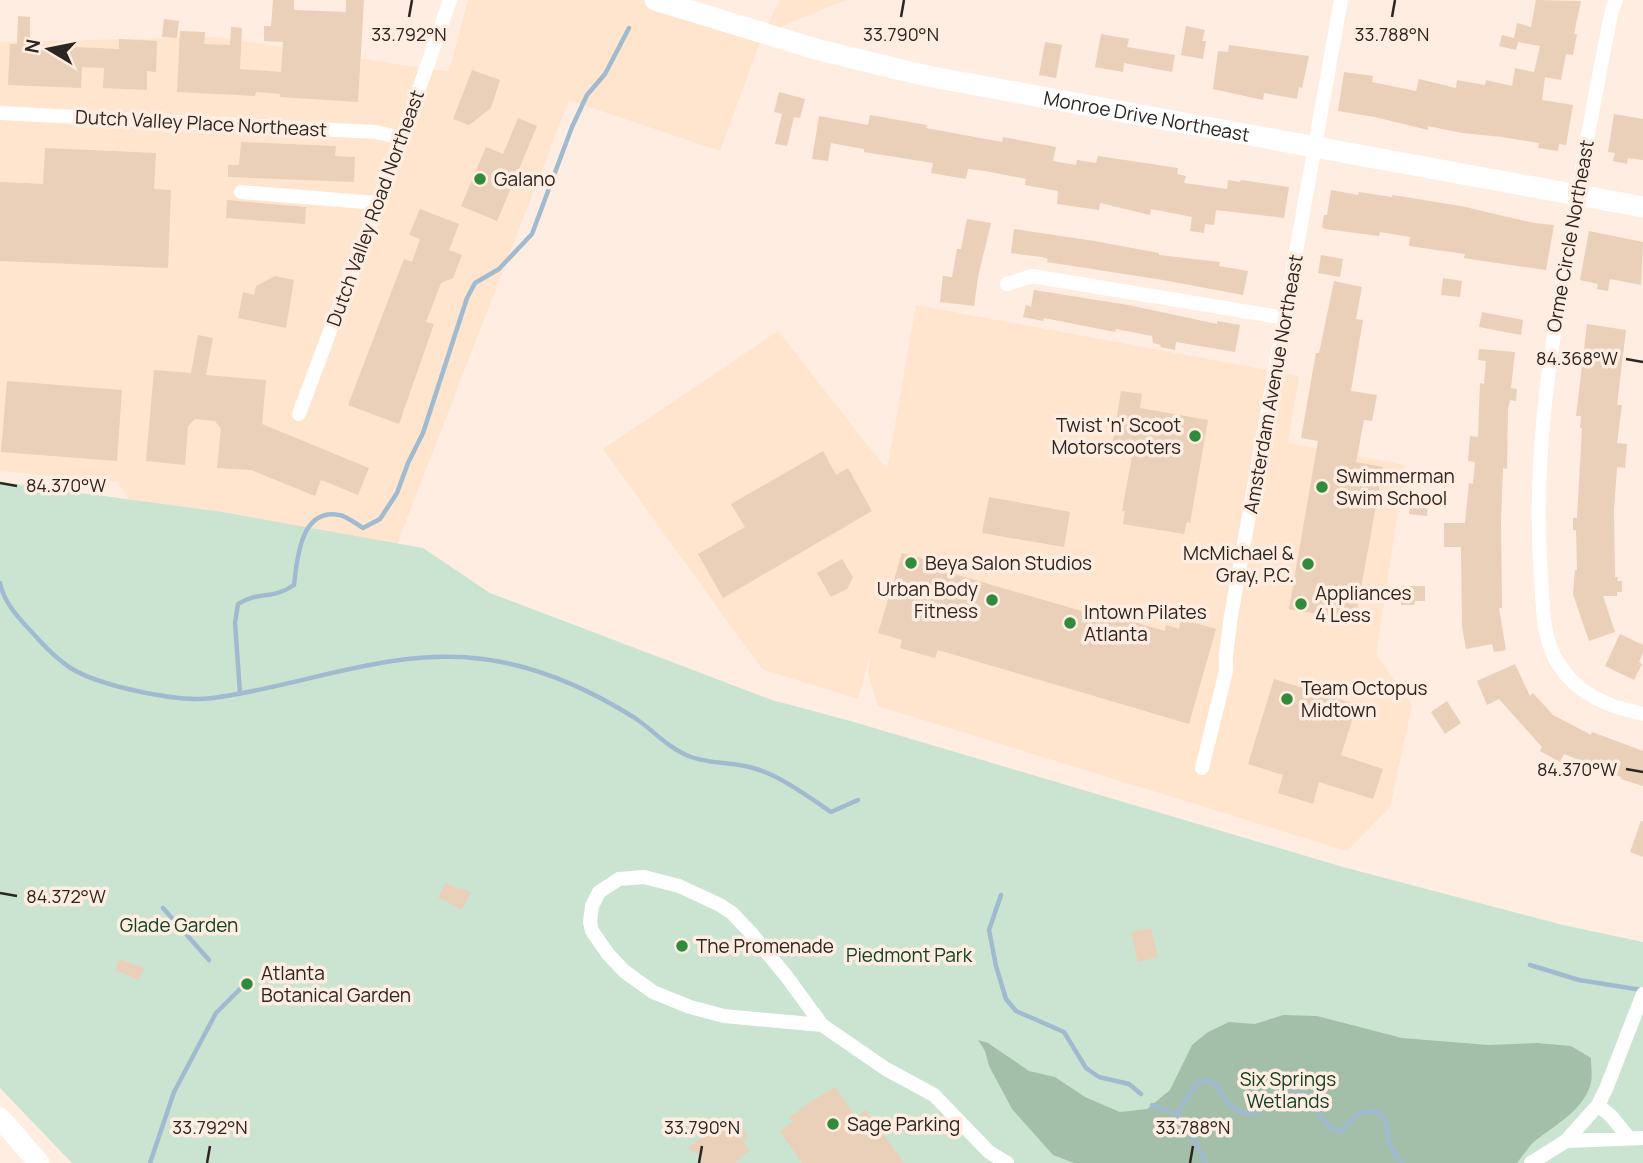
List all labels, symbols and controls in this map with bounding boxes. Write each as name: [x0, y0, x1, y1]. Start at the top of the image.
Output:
north arrow: [14, 14, 84, 84]
text: 33.792°N: [371, 22, 447, 46]
text: 33.790°N: [863, 22, 939, 46]
text: 33.788°N: [1355, 22, 1429, 46]
text: N: [18, 37, 46, 55]
street label: Monroe Drive Northeast: [1042, 85, 1252, 148]
street label: Dutch Valley Road Northeast: [320, 86, 430, 330]
street label: Dutch Valley Place Northeast: [74, 103, 328, 143]
street label: Orme Circle Northeast: [1540, 138, 1600, 334]
place label: Galano: [494, 166, 555, 192]
marker: Galano: [472, 171, 488, 187]
street label: Amsterdam Avenue Northeast: [1237, 252, 1309, 516]
text: 84.368°W: [1536, 346, 1618, 370]
place label: Twist 'n' Scoot Motorscooters: [1051, 412, 1181, 460]
marker: Twist 'n' Scoot Motorscooters: [1187, 428, 1203, 444]
place label: Swimmerman Swim School: [1336, 463, 1455, 511]
text: 84.370°W: [26, 473, 106, 497]
marker: Swimmerman Swim School: [1314, 479, 1330, 495]
place label: McMichael & Gray, P.C.: [1183, 540, 1295, 588]
place label: Beya Salon Studios: [925, 550, 1092, 576]
marker: Beya Salon Studios: [903, 555, 919, 571]
marker: McMichael & Gray, P.C.: [1300, 556, 1316, 572]
place label: Urban Body Fitness: [877, 576, 978, 624]
place label: Appliances 4 Less: [1315, 580, 1412, 628]
marker: Urban Body Fitness: [984, 592, 1000, 608]
marker: Appliances 4 Less: [1293, 596, 1309, 612]
place label: Intown Pilates Atlanta: [1084, 599, 1207, 647]
marker: Intown Pilates Atlanta: [1062, 615, 1078, 631]
place label: Team Octopus Midtown: [1301, 675, 1427, 723]
marker: Team Octopus Midtown: [1279, 691, 1295, 707]
text: 84.370°W: [1537, 757, 1617, 781]
text: 84.372°W: [26, 884, 106, 908]
park label: Glade Garden: [120, 912, 238, 938]
place label: The Promenade: [696, 933, 834, 959]
marker: The Promenade: [674, 938, 690, 954]
park label: Piedmont Park: [846, 942, 973, 968]
place label: Atlanta Botanical Garden: [261, 960, 411, 1008]
marker: Atlanta Botanical Garden: [239, 976, 255, 992]
park label: Six Springs Wetlands: [1240, 1066, 1336, 1114]
place label: Sage Parking: [847, 1111, 960, 1137]
text: 33.792°N: [172, 1115, 248, 1139]
text: 33.790°N: [664, 1115, 740, 1139]
text: 33.788°N: [1156, 1115, 1230, 1139]
marker: Sage Parking: [825, 1116, 841, 1132]

